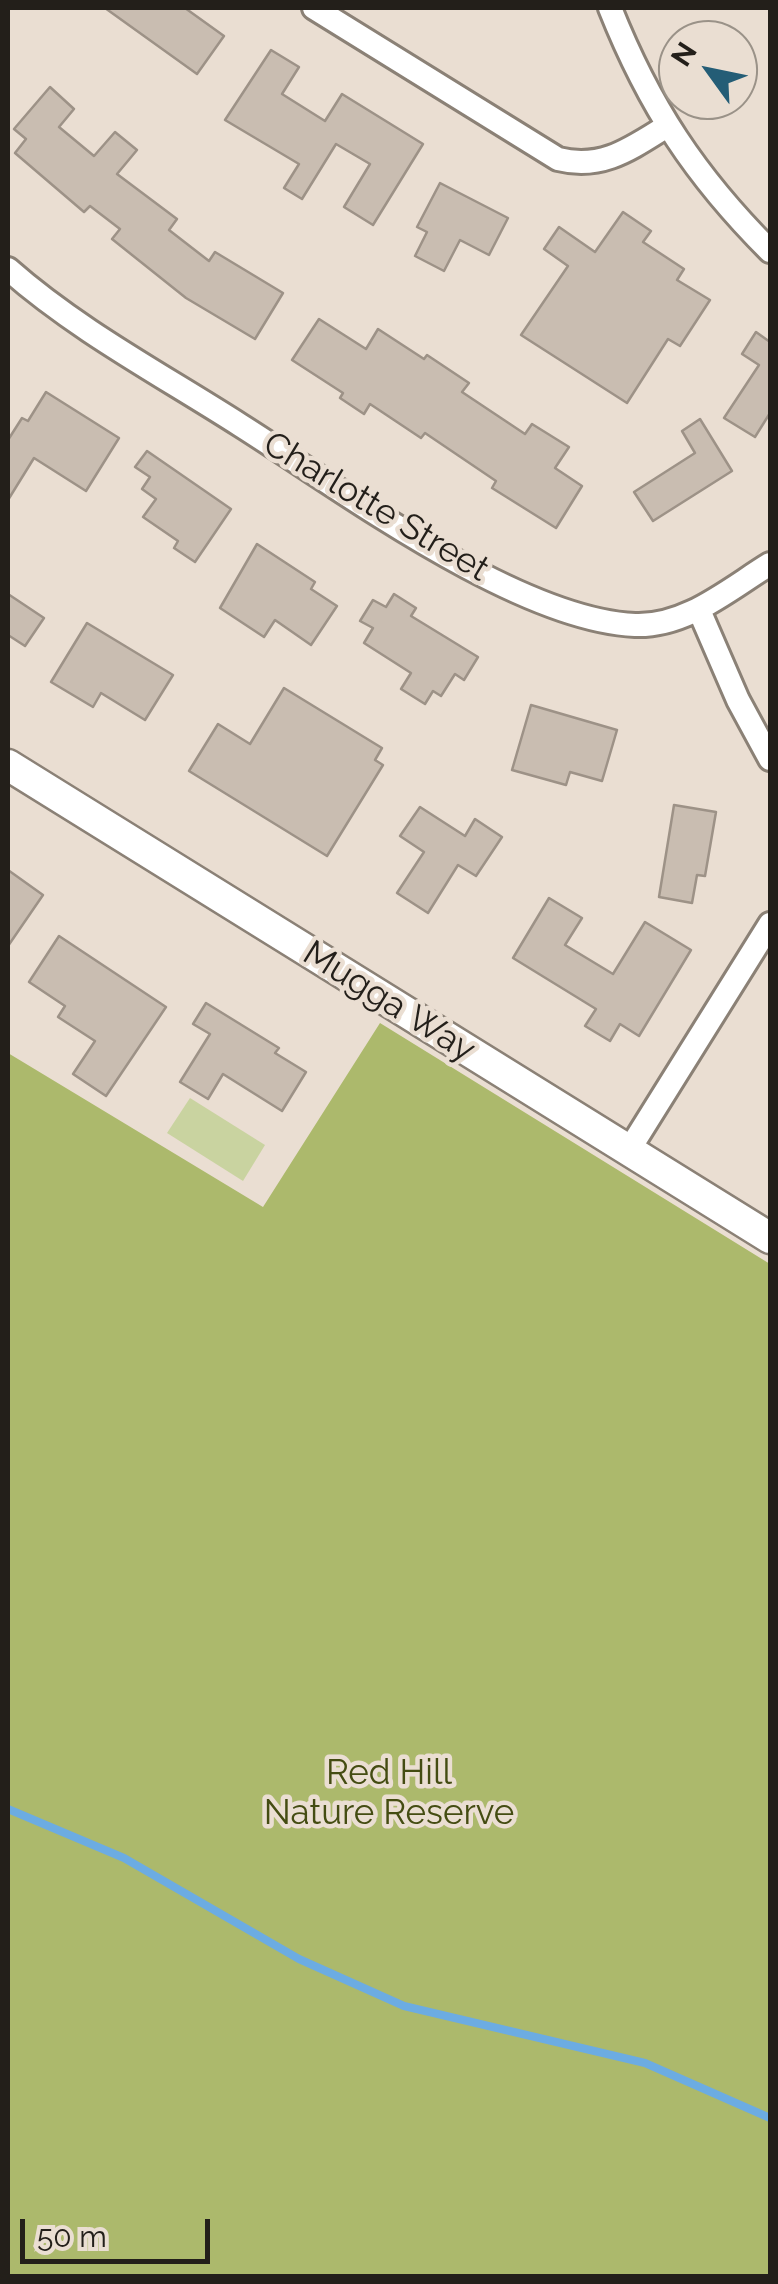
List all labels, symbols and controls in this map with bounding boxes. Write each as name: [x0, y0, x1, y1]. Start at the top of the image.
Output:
north arrow: [658, 20, 758, 120]
text: N: [664, 37, 704, 72]
street label: Charlotte Street: [256, 423, 496, 591]
street label: Mugga Way: [295, 933, 483, 1071]
park label: Red Hill Nature Reserve: [264, 1752, 514, 1834]
scale bar: [25, 2199, 215, 2261]
text: 50 m: [37, 2219, 107, 2254]

